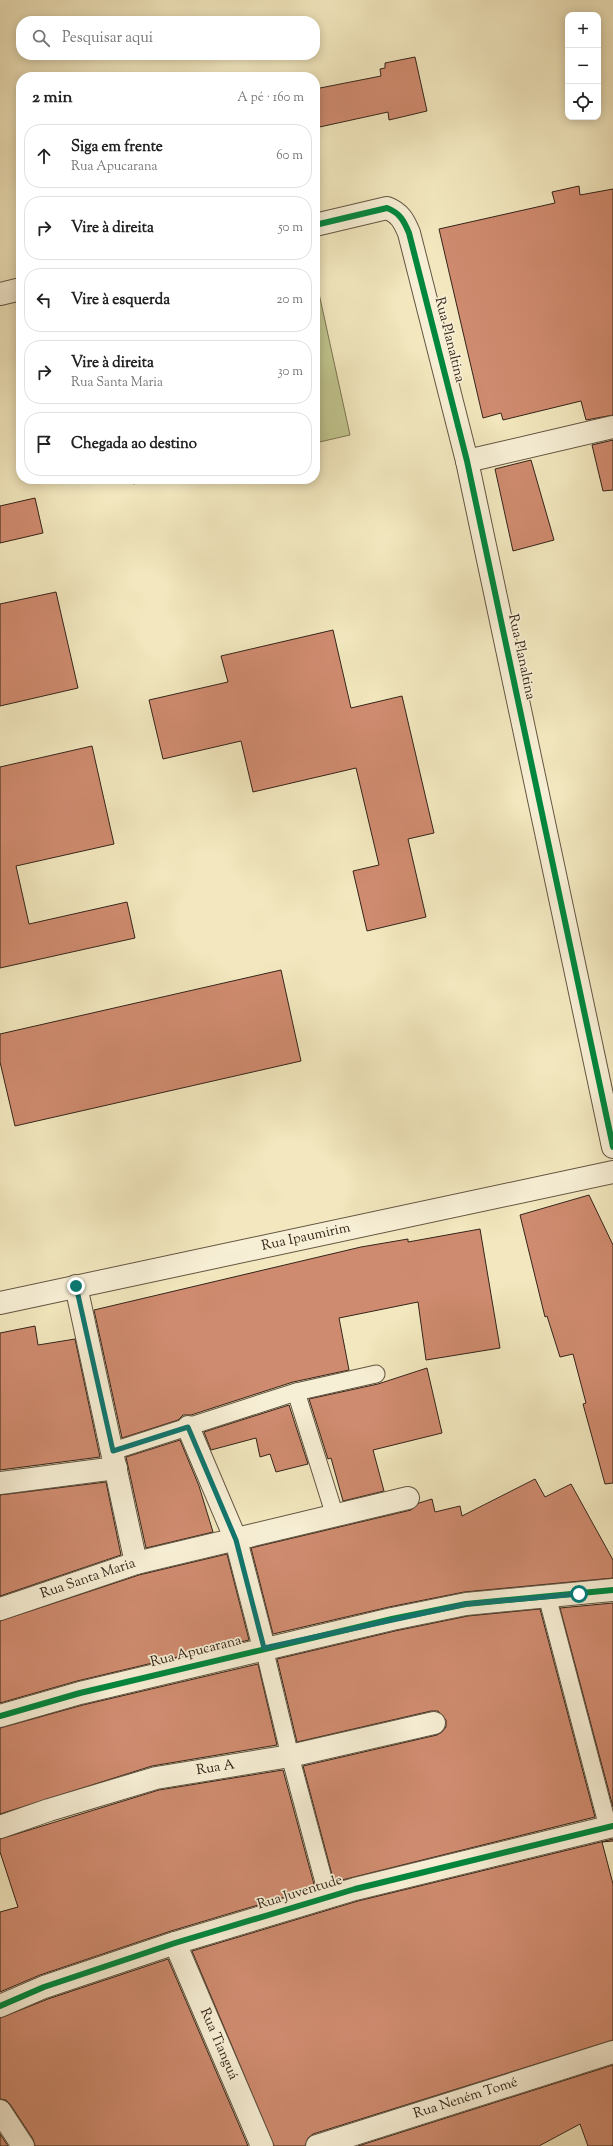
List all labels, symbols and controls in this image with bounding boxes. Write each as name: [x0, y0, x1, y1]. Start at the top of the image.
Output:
map controls: [565, 12, 601, 120]
button: +: [565, 12, 601, 48]
search box: [16, 16, 320, 60]
icon: search: [30, 27, 52, 49]
text: Pesquisar aqui: [62, 28, 153, 49]
button: −: [565, 48, 601, 84]
button: locate: [565, 84, 601, 120]
text: 2 min: [32, 86, 73, 110]
text: A pé · 160 m: [237, 89, 304, 107]
text: Siga em frente: [71, 137, 163, 158]
icon: ahead: [33, 145, 55, 167]
text: 60 m: [276, 147, 303, 165]
text: Rua Apucarana: [71, 158, 158, 176]
icon: right: [33, 217, 55, 239]
text: Vire à direita: [71, 218, 154, 239]
text: 50 m: [278, 219, 303, 237]
icon: left: [33, 289, 55, 311]
text: Vire à esquerda: [71, 290, 170, 311]
text: 20 m: [277, 291, 303, 309]
street label: Rua Planaltina: [429, 295, 469, 385]
text: Vire à direita: [71, 353, 154, 374]
icon: right: [33, 361, 55, 383]
text: 30 m: [277, 363, 303, 381]
text: Rua Santa Maria: [71, 374, 163, 392]
icon: arrive: [33, 433, 55, 455]
text: Chegada ao destino: [71, 434, 197, 455]
street label: Rua Planaltina: [502, 612, 540, 702]
street label: Rua Ipaumirim: [260, 1218, 353, 1257]
route end: [67, 1277, 85, 1295]
street label: Rua Santa Maria: [38, 1554, 139, 1605]
route start: [570, 1585, 588, 1603]
street label: Rua Apucarana: [148, 1631, 244, 1673]
street label: Rua A: [195, 1755, 237, 1781]
street label: Rua Juventude: [255, 1871, 345, 1915]
street label: Rua Tianguá: [194, 2005, 243, 2084]
street label: Rua Neném Tomé: [411, 2073, 520, 2125]

